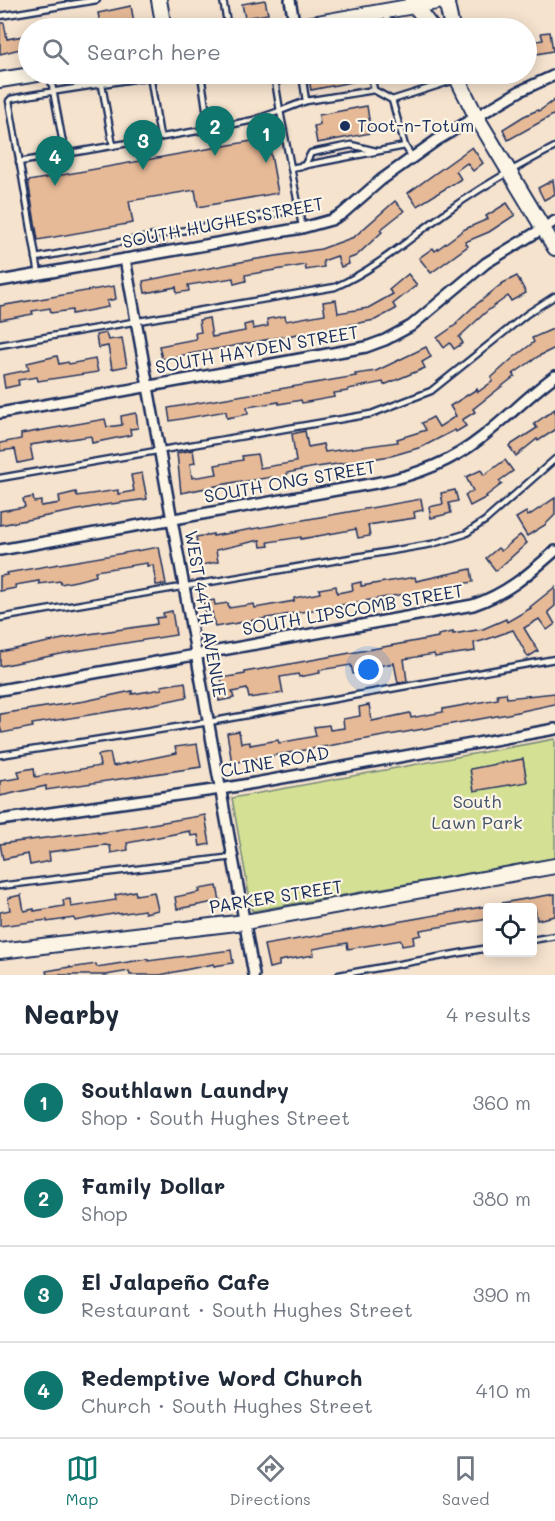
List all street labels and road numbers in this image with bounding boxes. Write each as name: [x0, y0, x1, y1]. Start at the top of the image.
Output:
street label: SOUTH HUGHES STREET: [120, 191, 326, 253]
street label: SOUTH HAYDEN STREET: [153, 319, 360, 379]
street label: SOUTH ONG STREET: [202, 454, 378, 508]
street label: WEST 44TH AVENUE: [179, 529, 232, 699]
street label: SOUTH LIPSCOMB STREET: [240, 578, 465, 640]
street label: CLINE ROAD: [218, 740, 331, 782]
street label: PARKER STREET: [208, 874, 344, 918]

